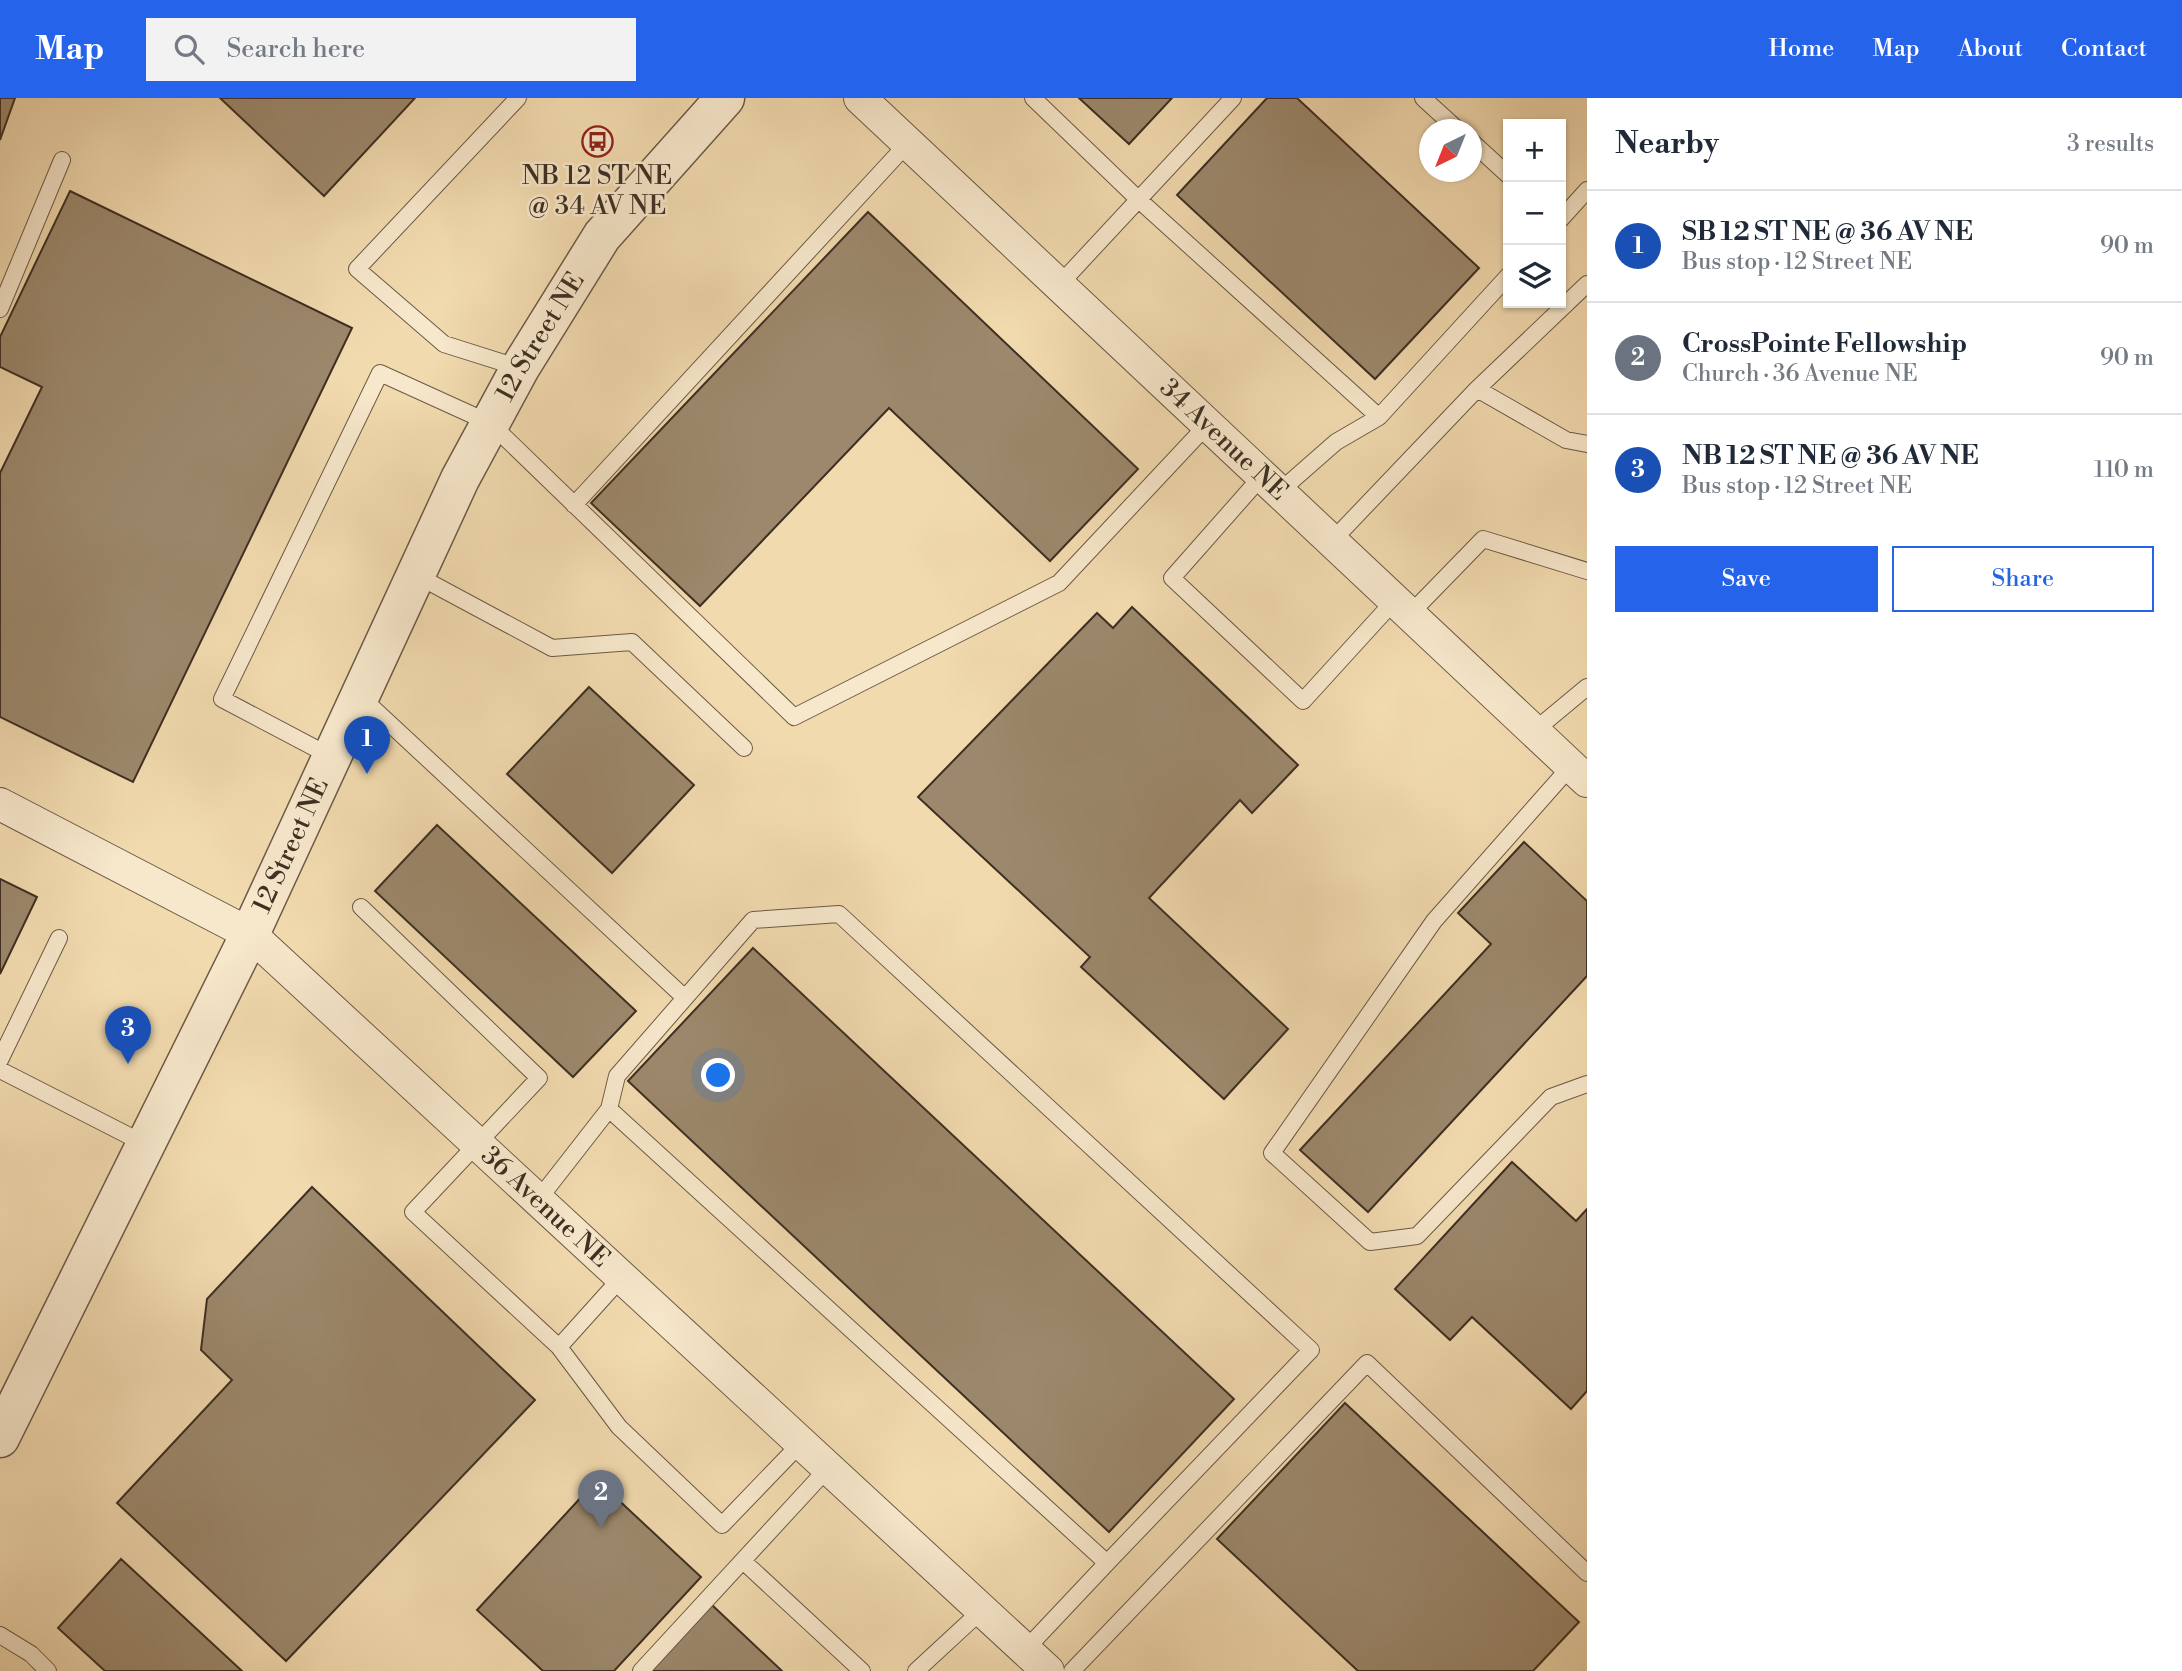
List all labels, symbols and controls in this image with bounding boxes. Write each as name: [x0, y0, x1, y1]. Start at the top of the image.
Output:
search box: [146, 18, 636, 81]
text: Map: [35, 29, 104, 70]
icon: search: [170, 30, 208, 68]
text: Search here: [226, 33, 365, 65]
text: Home: [1769, 34, 1834, 64]
text: Map: [1872, 34, 1920, 64]
text: About: [1958, 34, 2023, 64]
text: Contact: [2061, 34, 2147, 64]
north arrow: [1419, 119, 1482, 182]
map controls: [1503, 119, 1566, 308]
button: +: [1503, 119, 1566, 182]
bus stop icon: NB 12 ST NE @ 34 AV NE: [580, 124, 614, 158]
text: Nearby: [1615, 125, 1719, 163]
text: 3 results: [2067, 130, 2154, 158]
place label: NB 12 ST NE @ 34 AV NE: [522, 160, 672, 222]
button: −: [1503, 182, 1566, 245]
text: SB 12 ST NE @ 36 AV NE: [1682, 216, 1973, 248]
text: 1: [1632, 232, 1644, 260]
text: 90 m: [2100, 232, 2154, 260]
button: layers: [1503, 245, 1566, 308]
text: Bus stop · 12 Street NE: [1682, 248, 1912, 276]
street label: 12 Street NE: [489, 266, 592, 407]
text: CrossPointe Fellowship: [1682, 328, 1967, 360]
text: 2: [1631, 344, 1645, 372]
text: 90 m: [2100, 344, 2154, 372]
text: Church · 36 Avenue NE: [1682, 360, 1918, 388]
street label: 34 Avenue NE: [1153, 372, 1294, 507]
text: NB 12 ST NE @ 36 AV NE: [1682, 440, 1979, 472]
text: 3: [1631, 456, 1645, 484]
text: 110 m: [2094, 456, 2154, 484]
text: Bus stop · 12 Street NE: [1682, 472, 1912, 500]
button: Save: [1615, 546, 1878, 612]
button: Share: [1892, 546, 2154, 612]
pin: 1: [344, 716, 390, 774]
street label: 12 Street NE: [246, 773, 336, 918]
pin: 3: [105, 1006, 151, 1064]
your location: [701, 1058, 735, 1092]
street label: 36 Avenue NE: [474, 1140, 617, 1274]
pin: 2: [578, 1470, 624, 1528]

